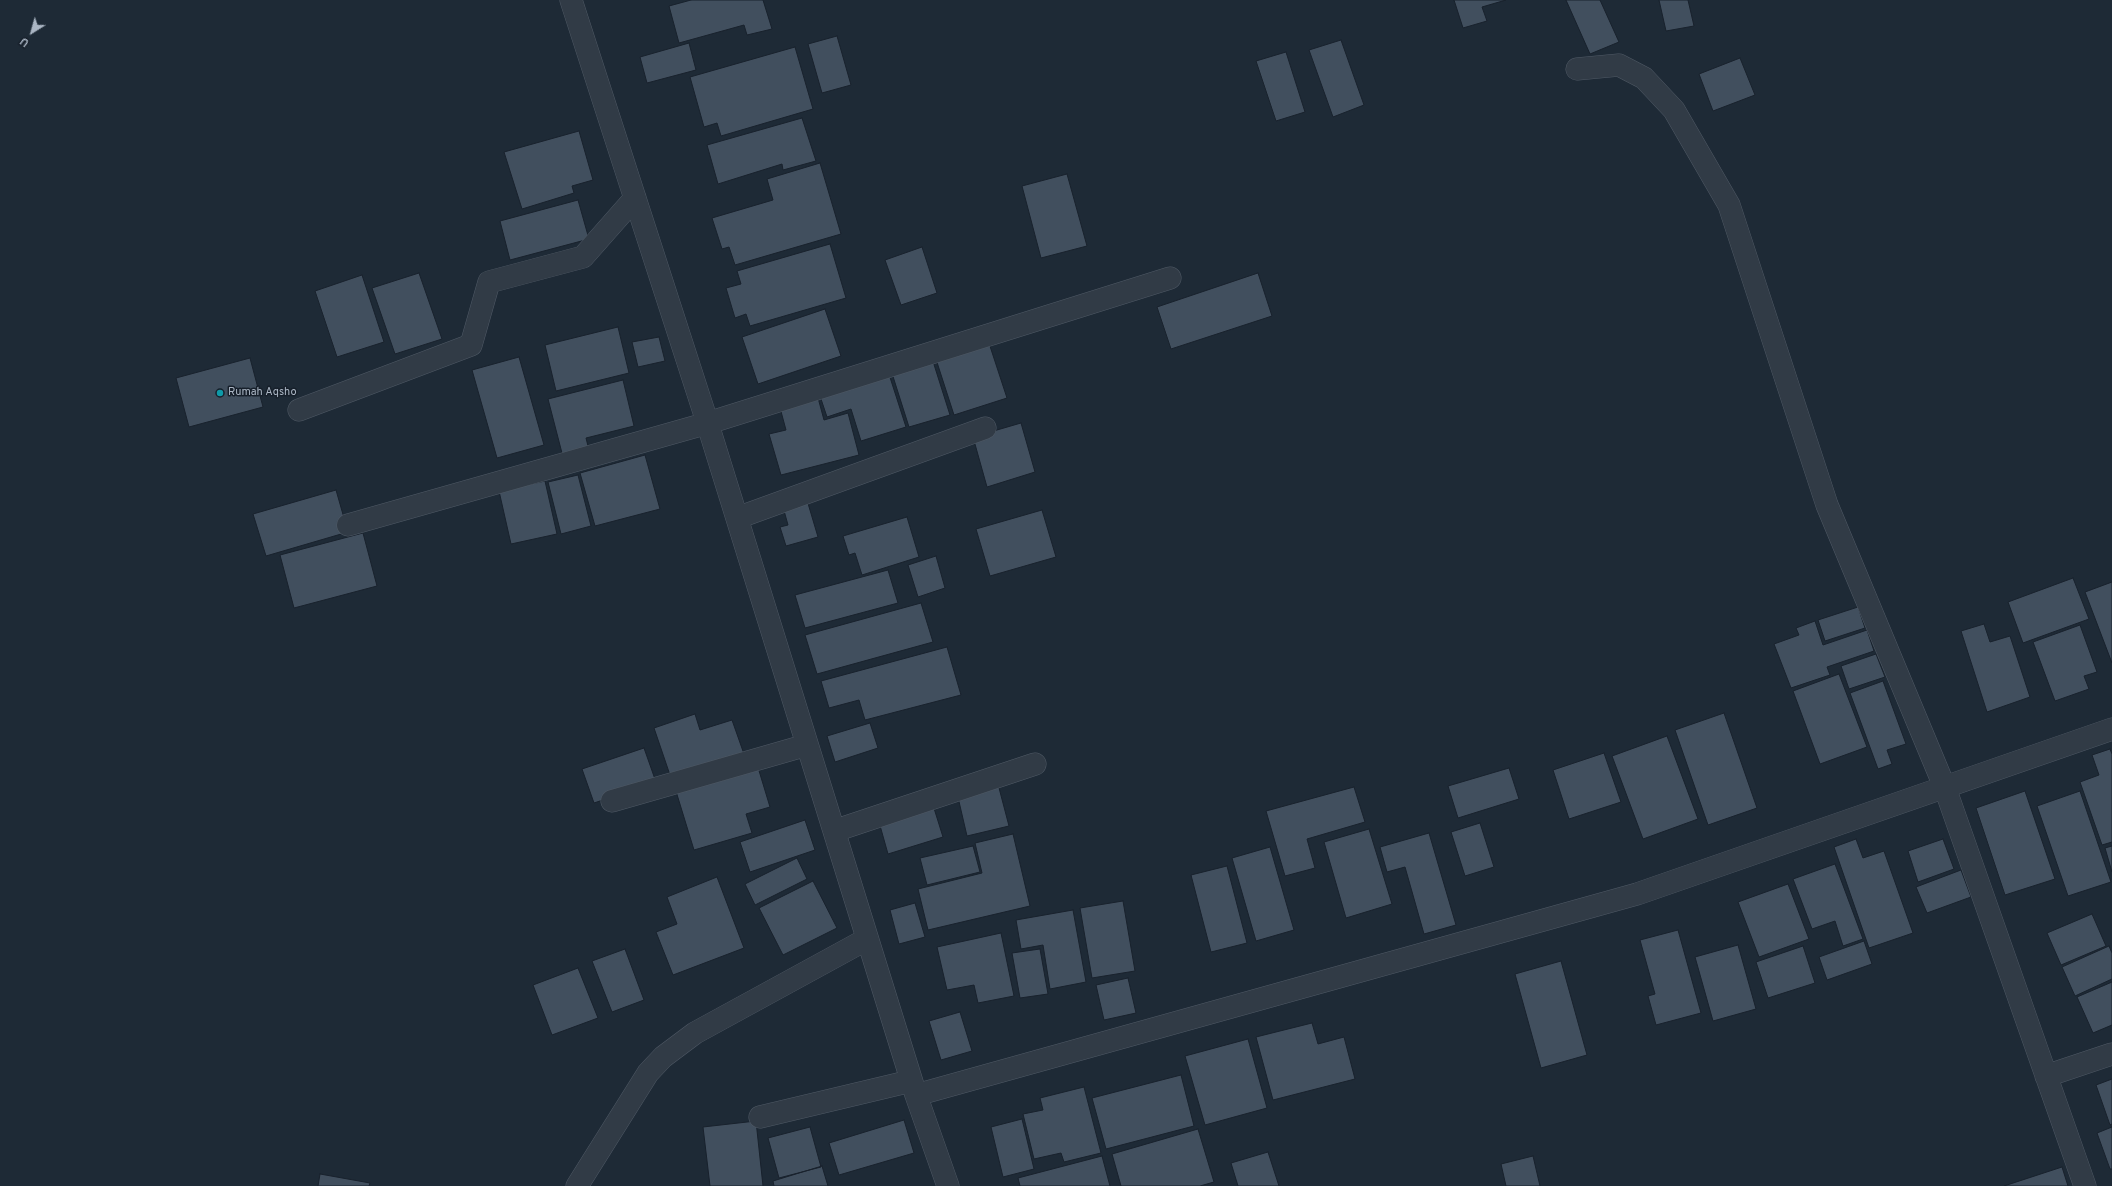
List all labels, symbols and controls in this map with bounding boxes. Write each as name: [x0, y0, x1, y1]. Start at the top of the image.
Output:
north arrow: [12, 12, 52, 52]
text: U: [17, 34, 32, 50]
place label: Rumah Aqsho: [228, 386, 297, 400]
marker: Rumah Aqsho: [215, 388, 225, 398]

